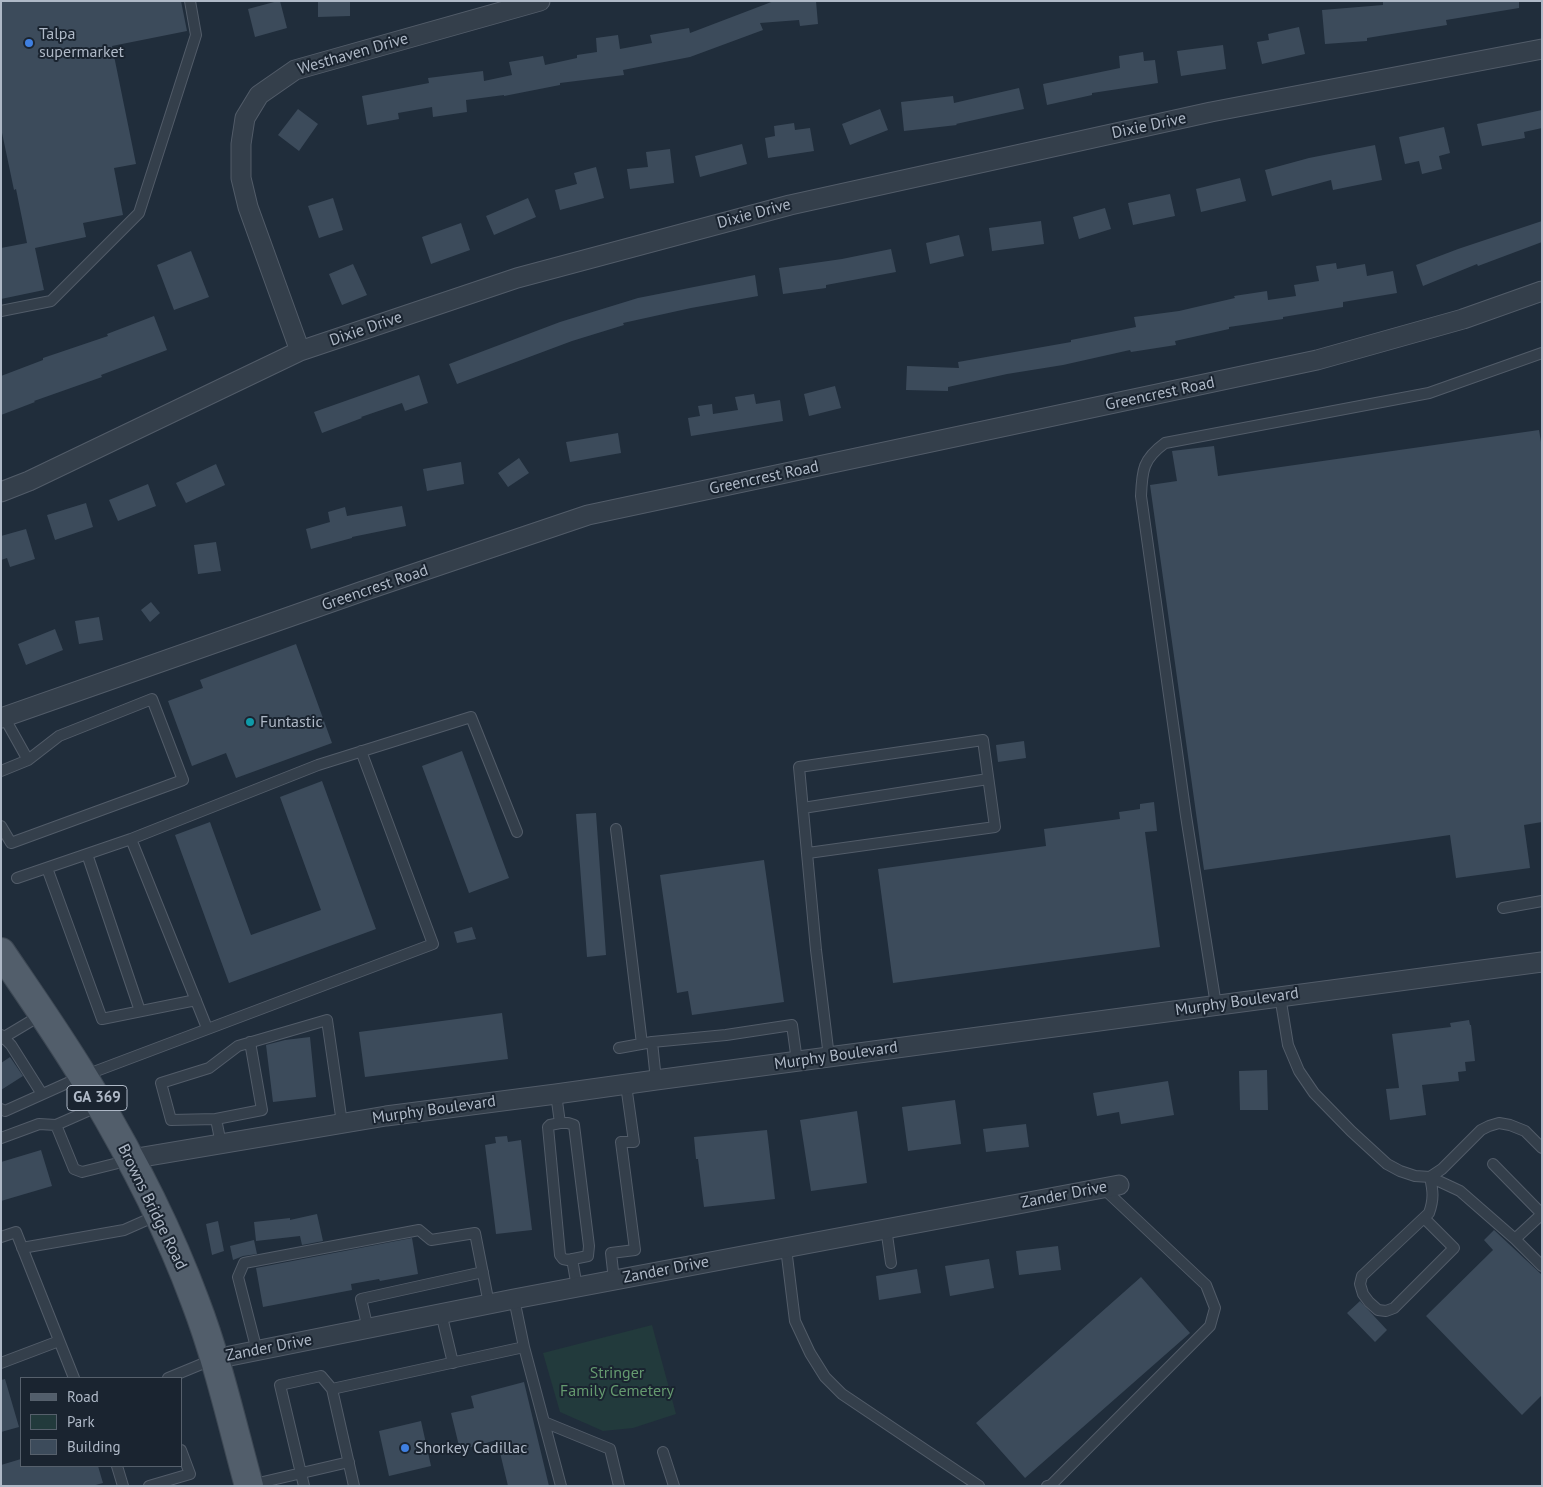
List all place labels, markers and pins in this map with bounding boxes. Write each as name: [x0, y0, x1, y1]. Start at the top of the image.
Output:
place label: Talpa supermarket: [39, 24, 124, 62]
marker: Talpa supermarket: [23, 37, 35, 49]
place label: Funtastic: [260, 712, 323, 732]
marker: Funtastic: [244, 716, 256, 728]
place label: Shorkey Cadillac: [415, 1438, 527, 1458]
marker: Shorkey Cadillac: [399, 1442, 411, 1454]

